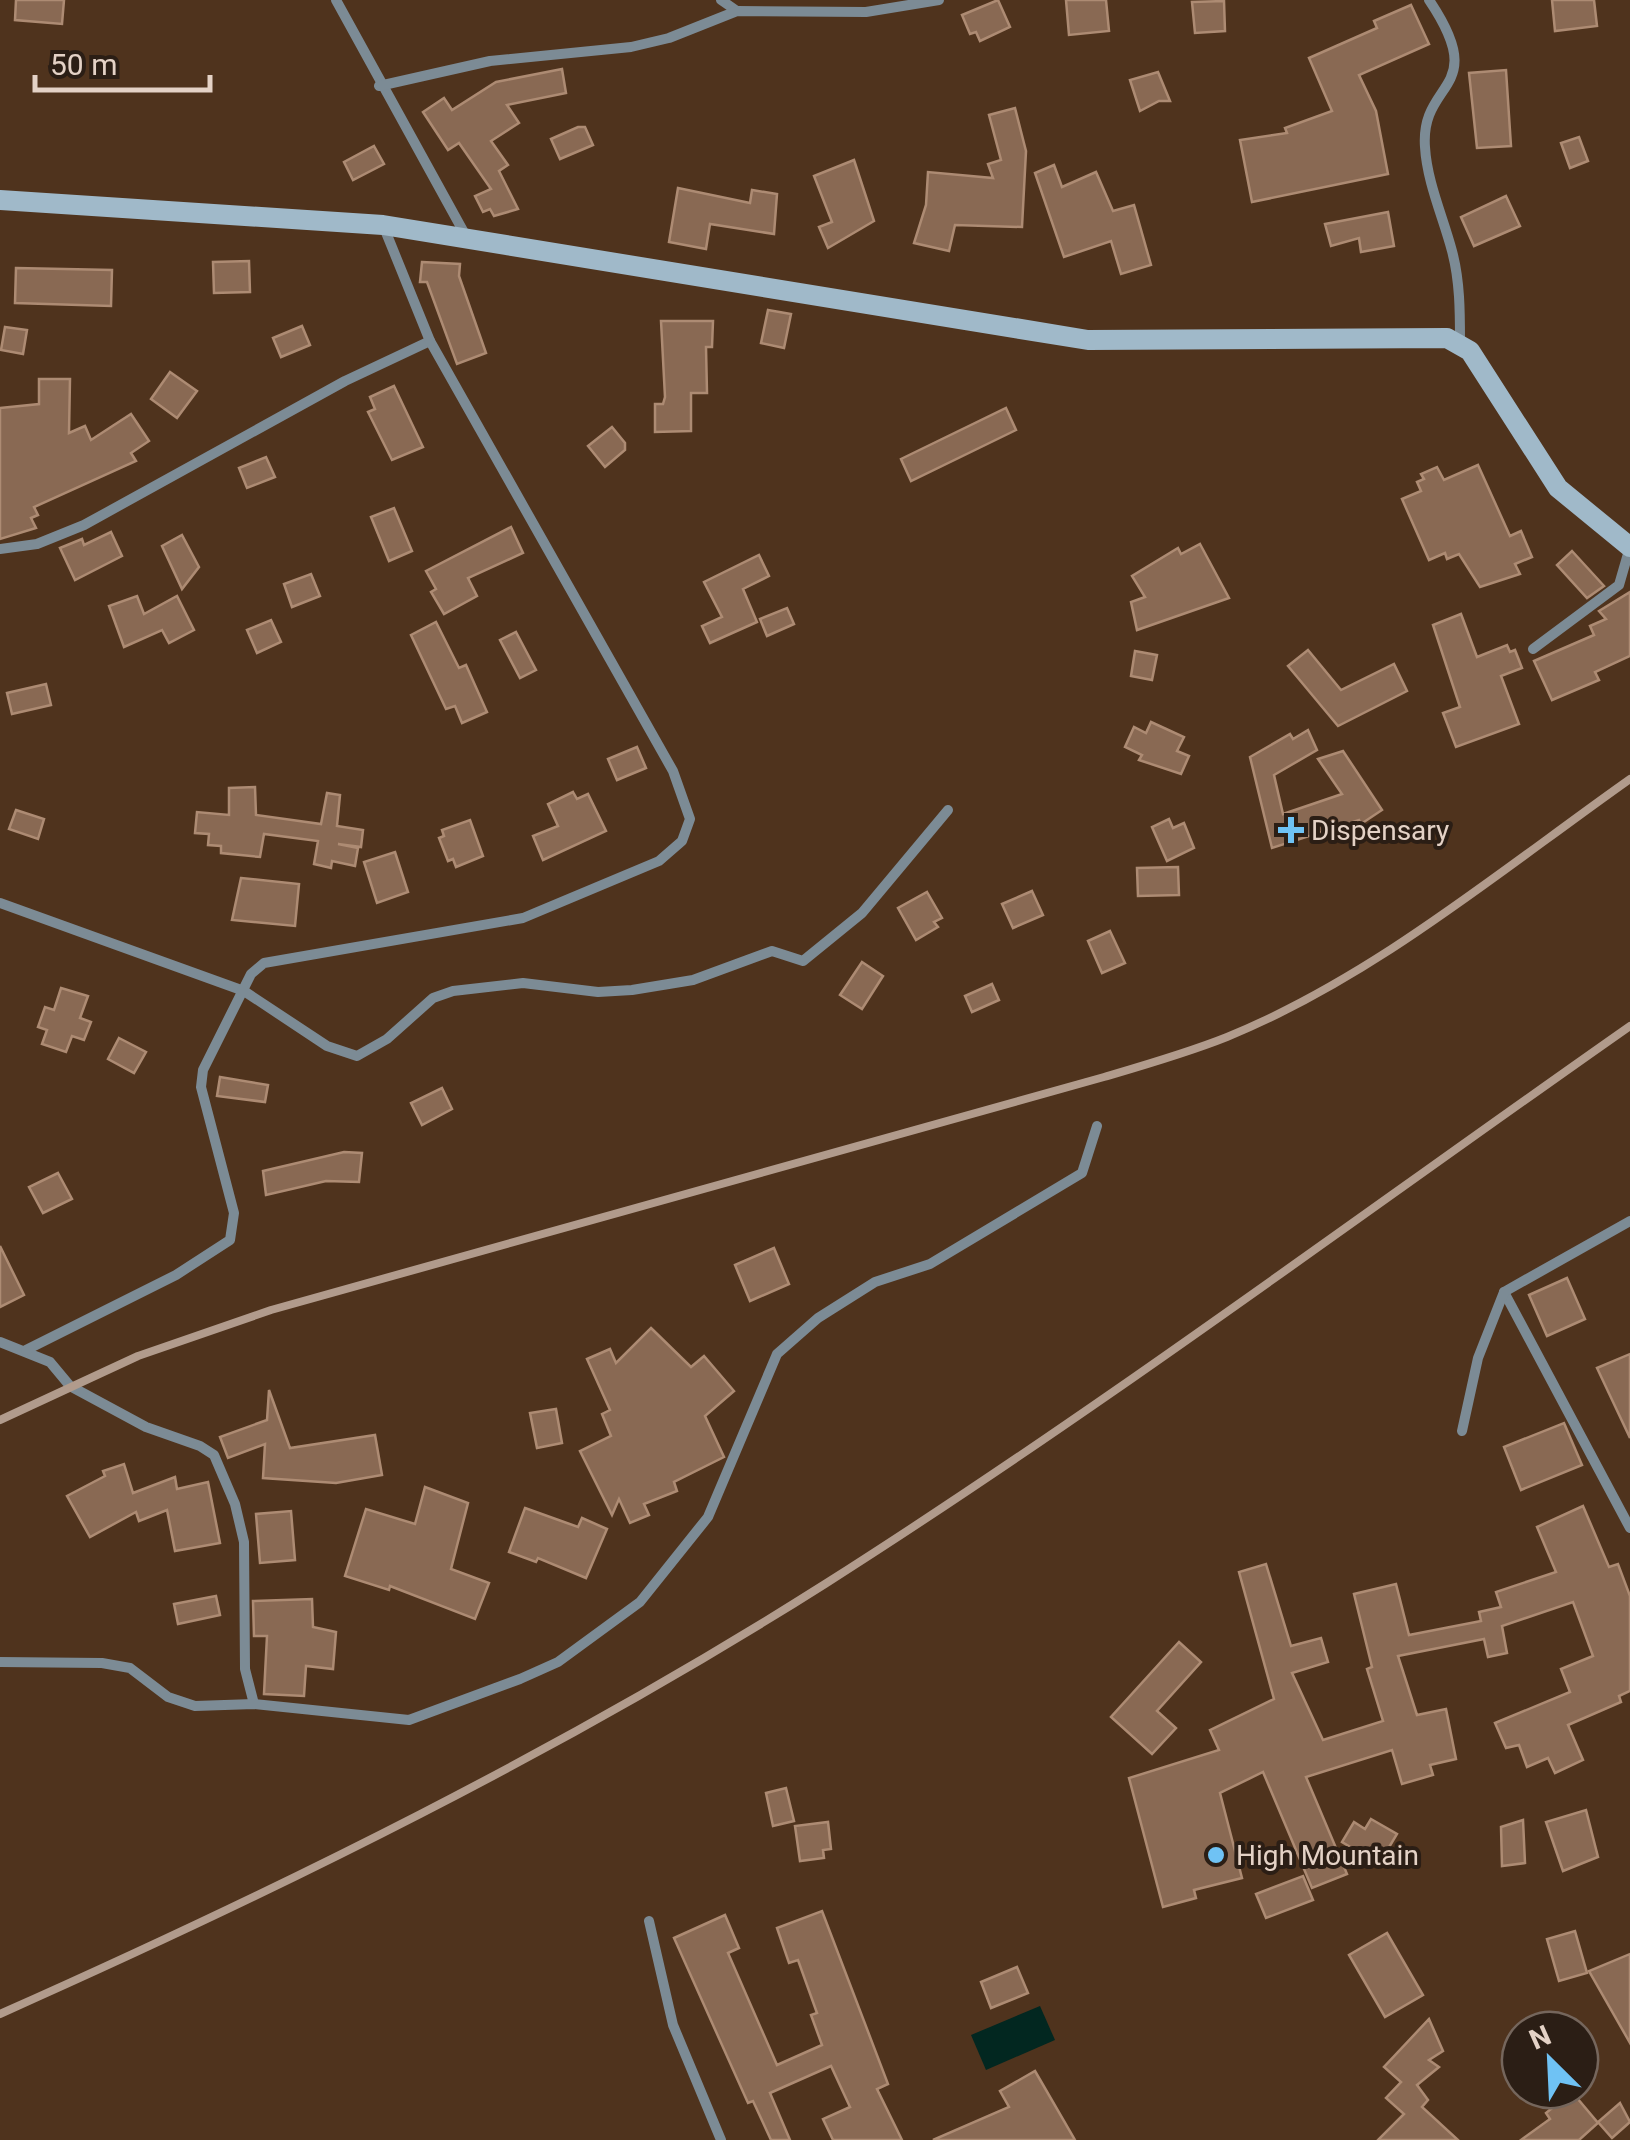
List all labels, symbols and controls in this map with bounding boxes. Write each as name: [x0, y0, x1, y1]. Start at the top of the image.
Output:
scale bar: [35, 30, 210, 92]
text: 50 m: [50, 47, 117, 82]
place label: Dispensary: [1311, 814, 1449, 847]
marker: Dispensary: [1280, 819, 1302, 841]
place label: High Mountain: [1236, 1839, 1419, 1872]
marker: High Mountain: [1205, 1844, 1227, 1866]
north arrow: [1500, 2010, 1600, 2110]
text: N: [1524, 2019, 1556, 2057]

